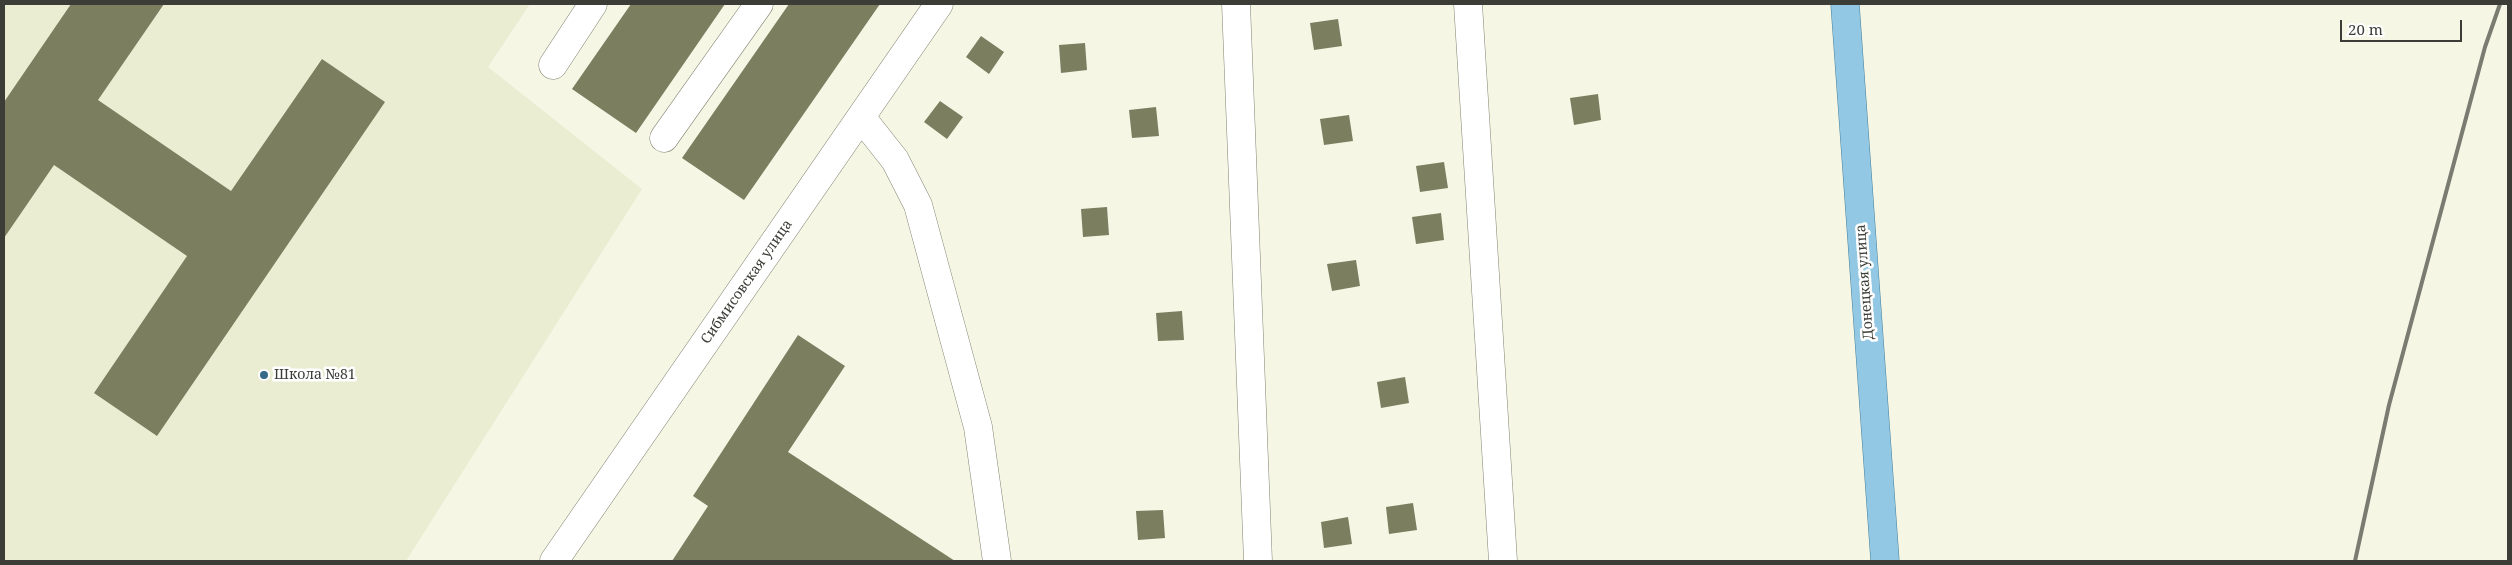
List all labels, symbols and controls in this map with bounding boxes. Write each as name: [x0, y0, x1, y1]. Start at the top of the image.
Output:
scale bar: [2342, 10, 2464, 42]
text: 20 m: [2348, 19, 2383, 39]
street label: Сибмисовская улица: [698, 217, 796, 347]
street label: Донецкая улица: [1853, 224, 1877, 340]
place label: Школа №81: [274, 367, 356, 383]
marker: Школа №81: [258, 369, 270, 381]

